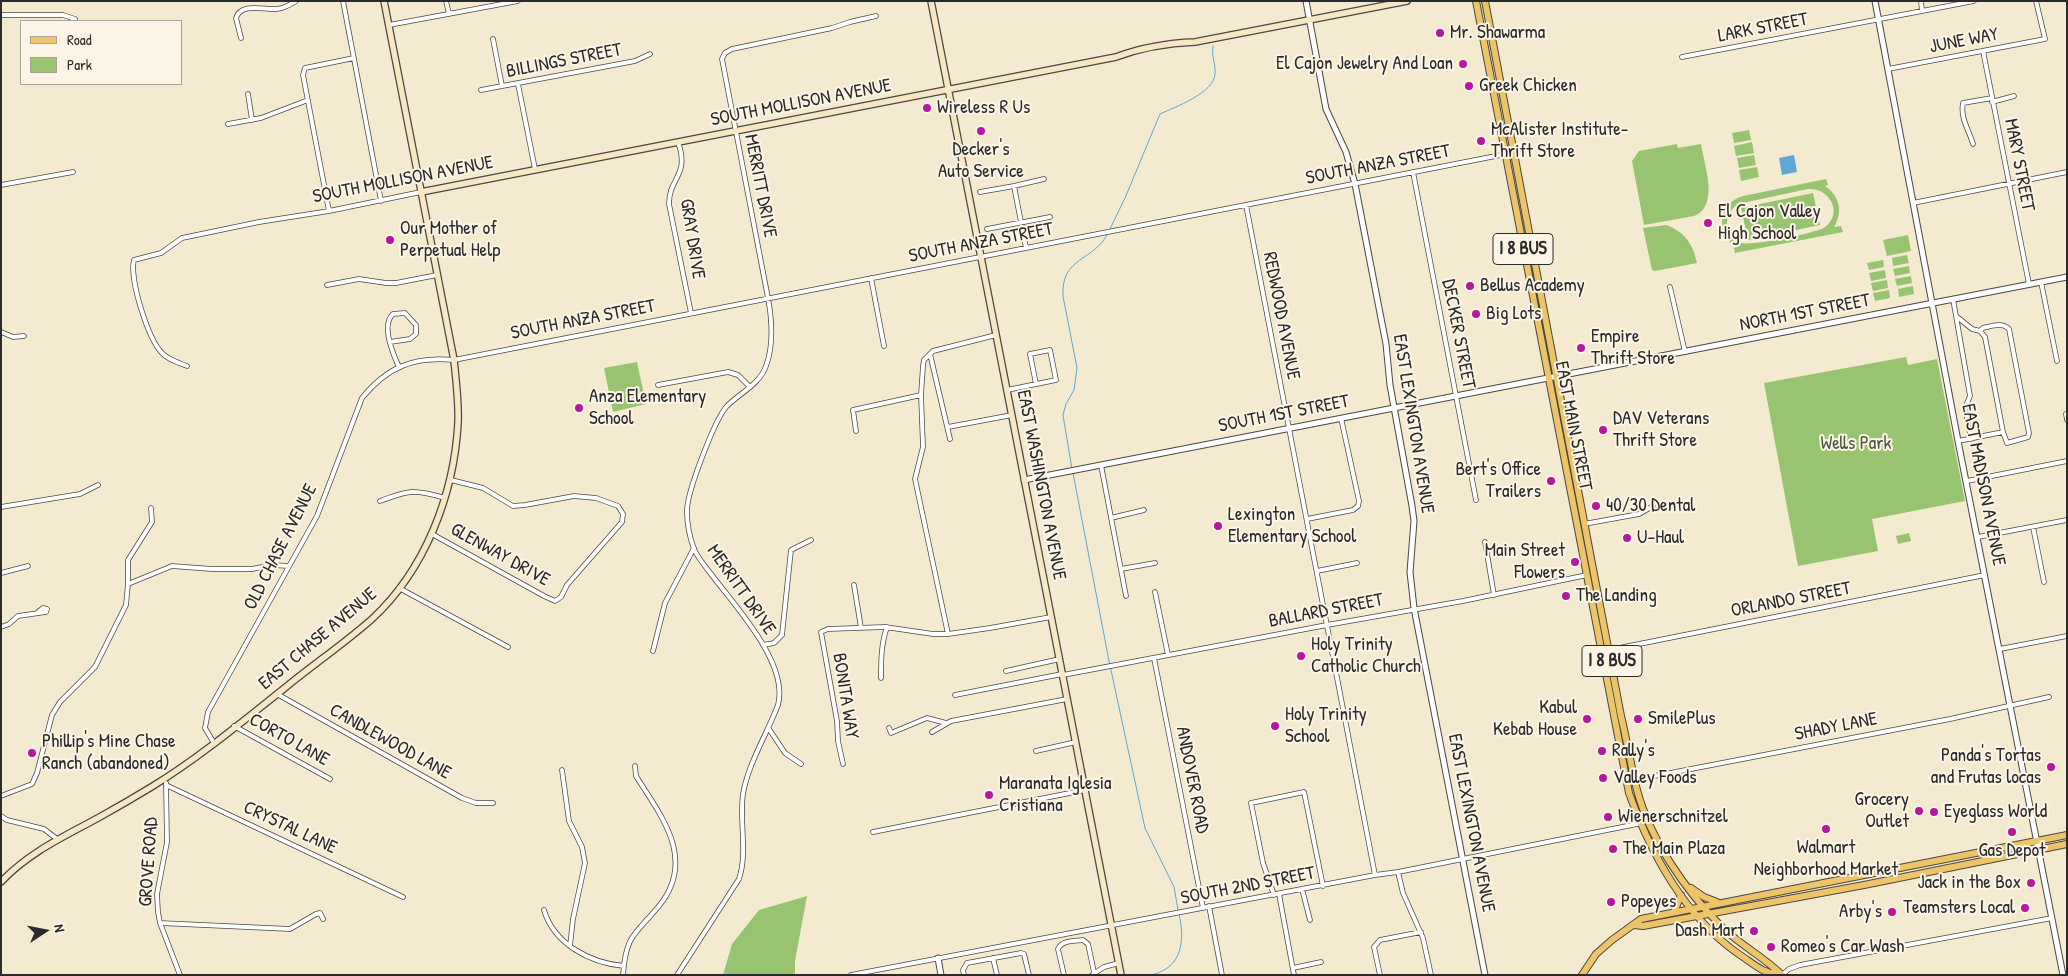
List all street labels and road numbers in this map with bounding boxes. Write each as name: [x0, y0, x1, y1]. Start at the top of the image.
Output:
street label: LARK STREET: [1716, 8, 1810, 48]
street label: JUNE WAY: [1928, 23, 2000, 59]
street label: BILLINGS STREET: [504, 39, 624, 83]
street label: SOUTH MOLLISON AVENUE: [709, 74, 893, 132]
street label: MARY STREET: [1999, 117, 2039, 213]
street label: MERRITT DRIVE: [739, 132, 781, 240]
street label: SOUTH ANZA STREET: [1304, 140, 1452, 190]
street label: SOUTH MOLLISON AVENUE: [311, 151, 495, 209]
street label: GRAY DRIVE: [674, 197, 710, 281]
street label: SOUTH ANZA STREET: [907, 218, 1055, 268]
road number: I 8 BUS: [1493, 233, 1553, 264]
street label: REDWOOD AVENUE: [1257, 250, 1305, 382]
street label: DECKER STREET: [1436, 277, 1480, 391]
street label: NORTH 1ST STREET: [1738, 289, 1872, 337]
street label: SOUTH ANZA STREET: [509, 295, 657, 345]
street label: EAST LEXINGTON AVENUE: [1388, 333, 1438, 515]
street label: EAST MAIN STREET: [1549, 359, 1597, 493]
street label: EAST WASHINGTON AVENUE: [1011, 388, 1071, 582]
street label: SOUTH 1ST STREET: [1217, 390, 1351, 438]
street label: EAST MADISON AVENUE: [1956, 402, 2010, 568]
street label: OLD CHASE AVENUE: [239, 480, 323, 614]
street label: GLENWAY DRIVE: [447, 518, 553, 592]
street label: MERRITT DRIVE: [702, 541, 780, 639]
street label: ORLANDO STREET: [1729, 577, 1853, 623]
street label: EAST CHASE AVENUE: [254, 583, 382, 695]
street label: BALLARD STREET: [1267, 589, 1385, 633]
road number: I 8 BUS: [1582, 646, 1642, 676]
street label: BONITA WAY: [827, 651, 863, 741]
street label: CANDLEWOOD LANE: [325, 699, 455, 785]
street label: SHADY LANE: [1793, 708, 1879, 746]
street label: CORTO LANE: [245, 709, 333, 771]
street label: ANDOVER ROAD: [1170, 725, 1214, 835]
street label: EAST LEXINGTON AVENUE: [1442, 732, 1500, 914]
street label: CRYSTAL LANE: [240, 796, 340, 860]
street label: GROVE ROAD: [135, 817, 163, 907]
street label: SOUTH 2ND STREET: [1179, 862, 1317, 910]

